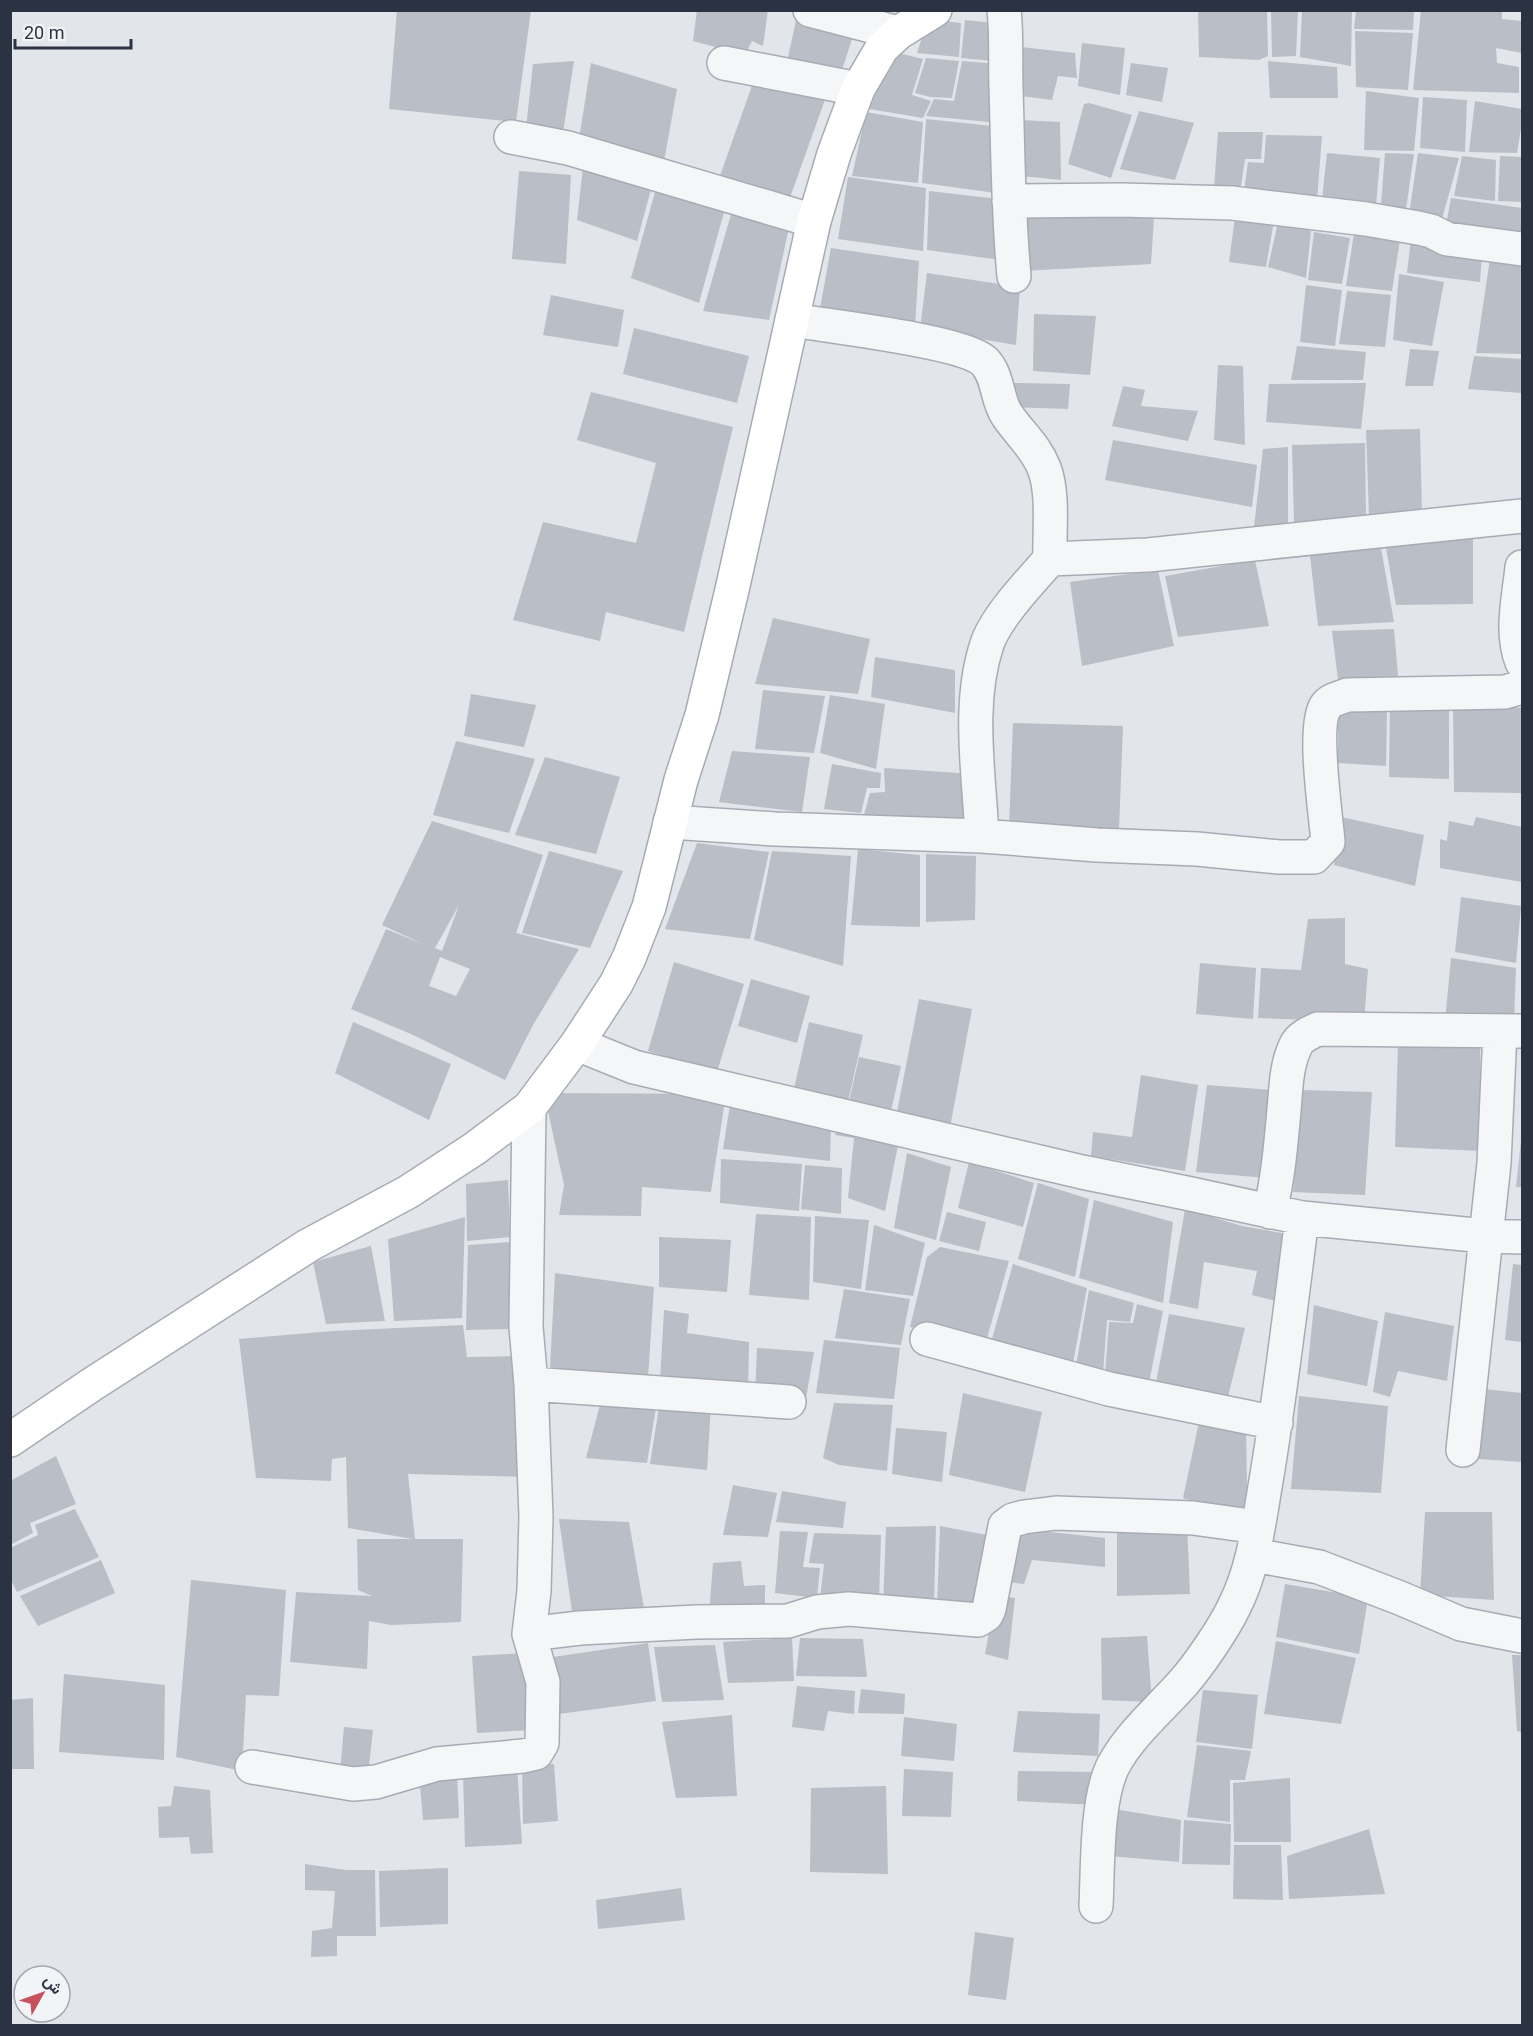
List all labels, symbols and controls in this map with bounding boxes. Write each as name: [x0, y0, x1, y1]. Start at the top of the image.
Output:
scale bar: [15, 12, 130, 50]
text: 20 m: [24, 22, 64, 43]
north arrow: [12, 1964, 72, 2024]
text: ش: [40, 1971, 67, 1998]

